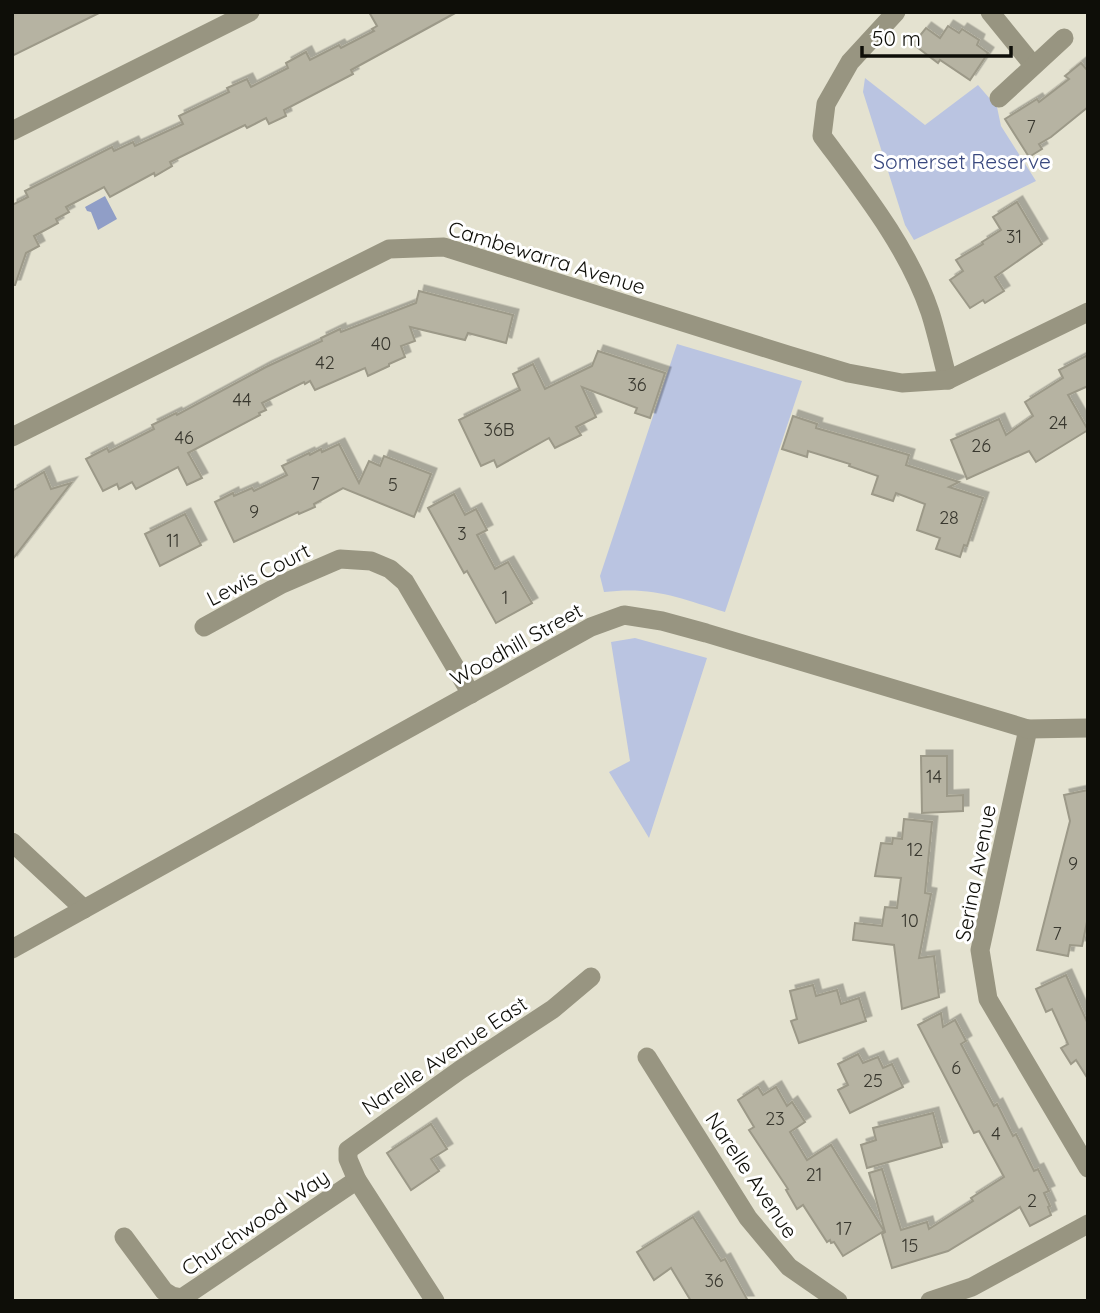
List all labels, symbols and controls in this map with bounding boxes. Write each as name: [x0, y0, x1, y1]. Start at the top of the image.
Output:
scale bar: [862, 14, 1011, 58]
text: 50 m: [872, 25, 921, 51]
house number: 7: [1026, 115, 1036, 138]
park label: Somerset Reserve: [873, 148, 1051, 174]
street label: Cambewarra Avenue: [445, 215, 649, 299]
house number: 31: [1006, 225, 1022, 248]
house number: 40: [371, 332, 391, 355]
house number: 42: [315, 351, 335, 374]
house number: 36: [627, 373, 647, 396]
house number: 44: [233, 388, 251, 411]
house number: 24: [1048, 411, 1068, 434]
house number: 36B: [484, 418, 514, 441]
house number: 46: [174, 426, 194, 449]
house number: 26: [971, 434, 991, 457]
house number: 7: [310, 472, 320, 495]
house number: 5: [388, 473, 398, 496]
house number: 9: [249, 500, 259, 523]
house number: 28: [939, 506, 959, 529]
house number: 3: [457, 522, 467, 545]
house number: 11: [166, 529, 180, 552]
street label: Lewis Court: [202, 537, 314, 611]
house number: 1: [502, 586, 508, 609]
street label: Woodhill Street: [445, 597, 587, 691]
house number: 14: [926, 765, 942, 788]
street label: Serina Avenue: [949, 802, 1001, 944]
house number: 12: [907, 838, 923, 861]
house number: 9: [1068, 852, 1078, 875]
house number: 10: [901, 909, 919, 932]
house number: 7: [1052, 922, 1062, 945]
street label: Narelle Avenue East: [356, 990, 532, 1120]
house number: 6: [951, 1056, 961, 1079]
house number: 25: [863, 1069, 883, 1092]
street label: Narelle Avenue: [700, 1107, 804, 1243]
house number: 23: [765, 1107, 785, 1130]
house number: 4: [991, 1122, 1001, 1145]
street label: Churchwood Way: [176, 1163, 334, 1281]
house number: 21: [806, 1163, 822, 1186]
house number: 2: [1027, 1189, 1037, 1212]
house number: 17: [836, 1217, 852, 1240]
house number: 15: [902, 1234, 918, 1257]
house number: 36: [704, 1269, 724, 1292]

